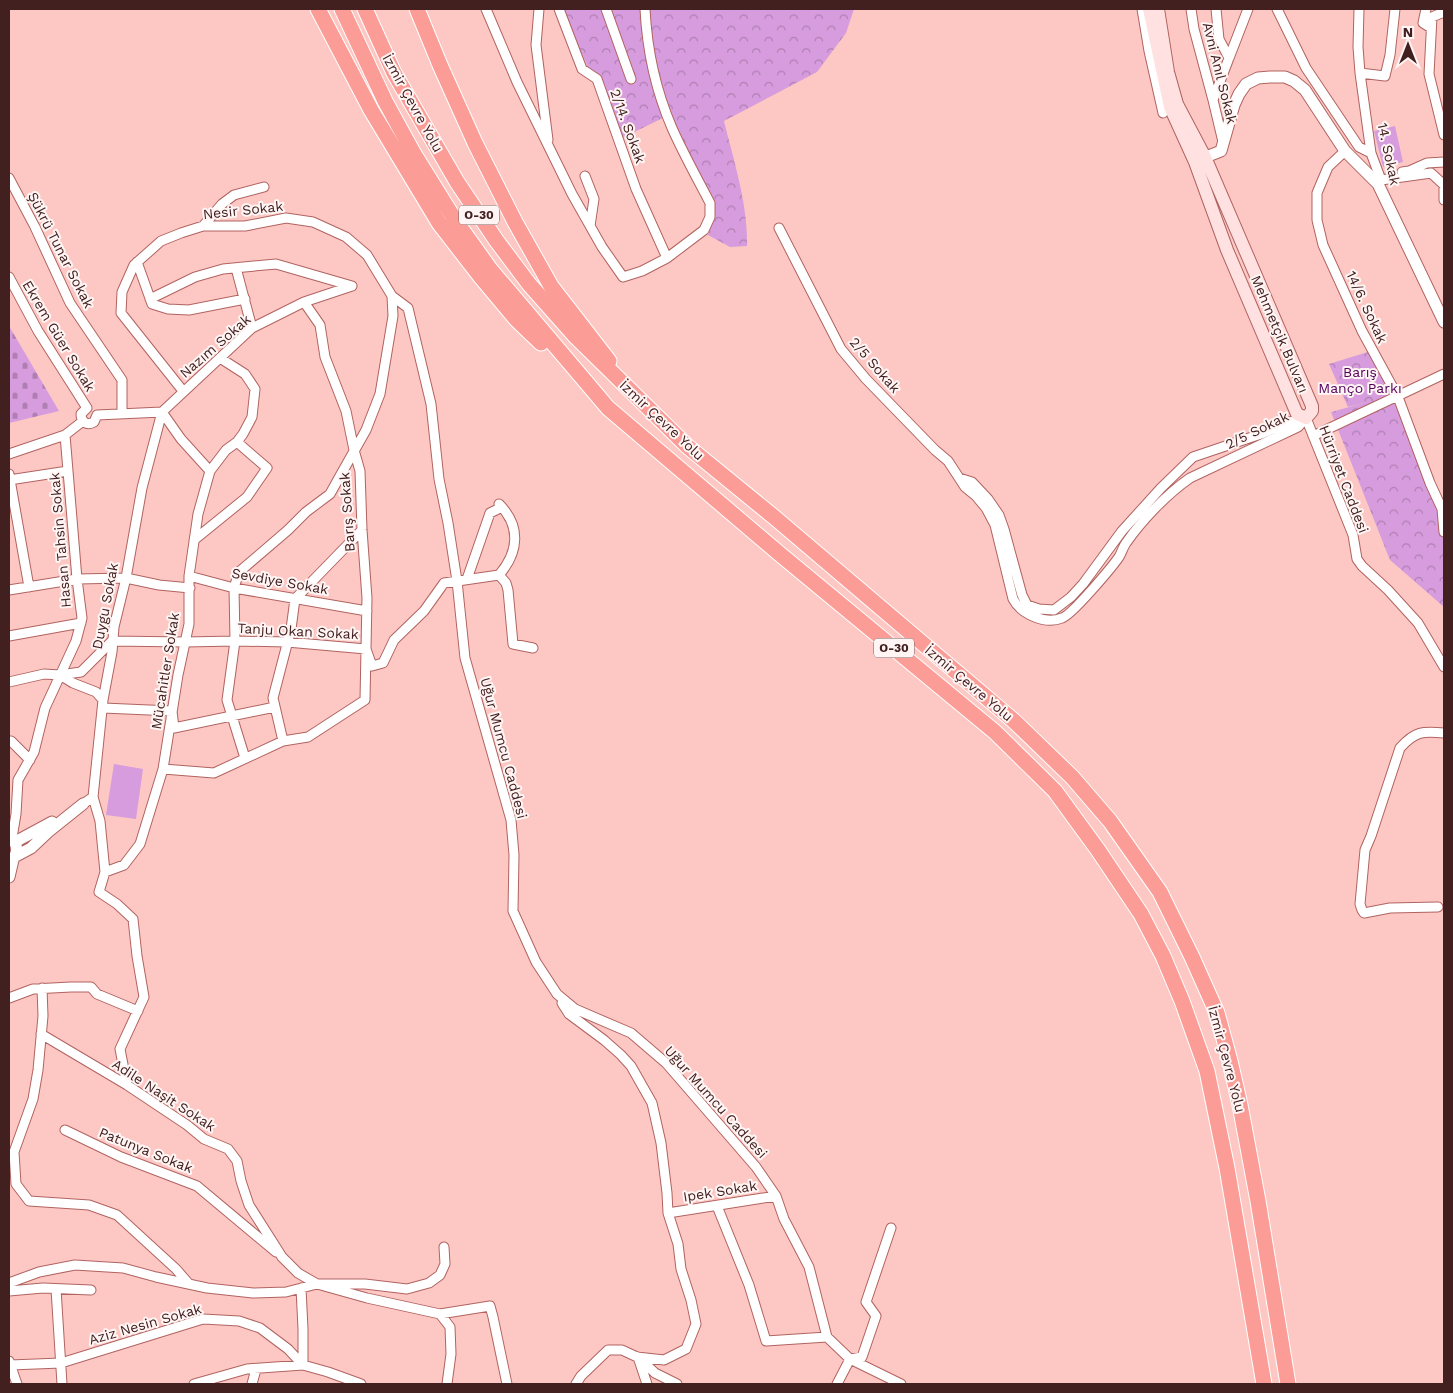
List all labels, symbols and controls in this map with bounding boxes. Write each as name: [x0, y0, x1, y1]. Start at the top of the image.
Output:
north arrow: [1383, 20, 1433, 70]
street label: Avni Anıl Sokak: [1200, 21, 1240, 125]
text: N: [1403, 24, 1413, 40]
street label: İzmir Çevre Yolu: [379, 51, 447, 155]
street label: 2/14. Sokak: [607, 87, 649, 165]
street label: 14. Sokak: [1375, 121, 1403, 187]
street label: Şükrü Tunar Sokak: [25, 189, 97, 311]
street label: Nesir Sokak: [202, 198, 284, 222]
road number: O-30: [459, 206, 499, 224]
street label: 14/6. Sokak: [1343, 268, 1391, 346]
street label: Mehmetçik Bulvarı: [1248, 273, 1312, 395]
street label: Ekrem Güer Sokak: [20, 278, 98, 394]
street label: Nazım Sokak: [176, 311, 254, 381]
street label: 2/5 Sokak: [847, 334, 903, 396]
park label: Barış Manço Parkı: [1318, 364, 1402, 396]
street label: İzmir Çevre Yolu: [616, 377, 708, 463]
street label: 2/5 Sokak: [1223, 408, 1291, 452]
street label: Hürriyet Caddesi: [1316, 423, 1372, 535]
street label: Hasan Tahsin Sokak: [46, 472, 74, 608]
street label: Barış Sokak: [336, 472, 358, 552]
street label: Duygu Sokak: [89, 561, 121, 651]
street label: Sevdiye Sokak: [230, 565, 330, 597]
street label: Mücahitler Sokak: [148, 611, 182, 731]
street label: Tanju Okan Sokak: [237, 620, 359, 642]
road number: O-30: [874, 638, 914, 658]
street label: İzmir Çevre Yolu: [922, 642, 1016, 724]
street label: Uğur Mumcu Caddesi: [477, 676, 531, 820]
street label: İzmir Çevre Yolu: [1205, 1004, 1249, 1114]
street label: Uğur Mumcu Caddesi: [661, 1043, 771, 1161]
street label: Adile Naşit Sokak: [109, 1056, 219, 1134]
street label: Patunya Sokak: [97, 1124, 195, 1176]
street label: Ipek Sokak: [682, 1177, 758, 1205]
street label: Aziz Nesin Sokak: [87, 1300, 203, 1348]

